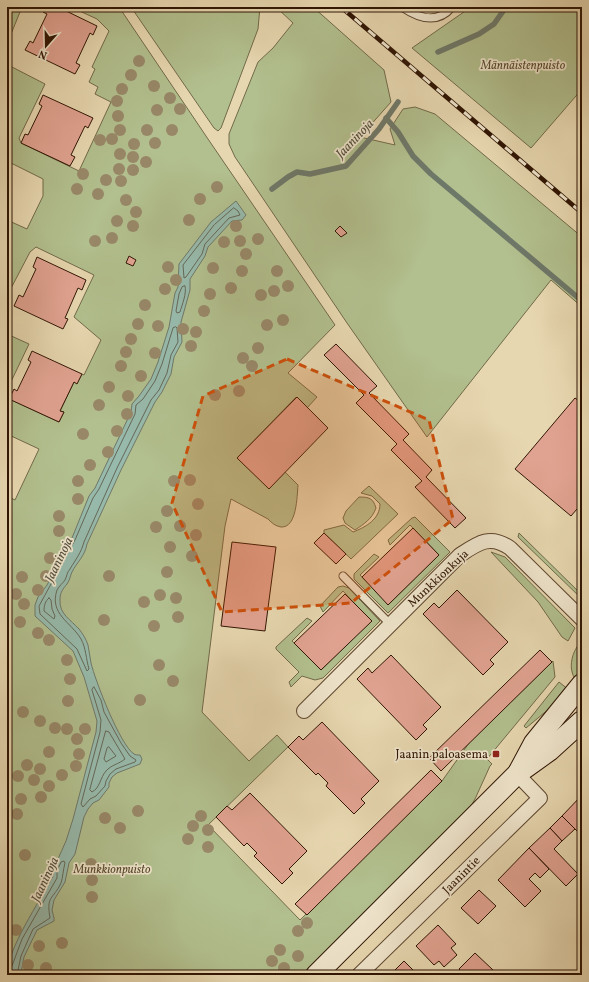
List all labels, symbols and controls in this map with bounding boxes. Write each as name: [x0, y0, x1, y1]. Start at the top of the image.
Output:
north arrow: [26, 26, 66, 66]
text: N: [37, 46, 49, 62]
park label: Männäistenpuisto: [480, 58, 566, 74]
water label: Jaaninoja: [331, 116, 379, 164]
water label: Jaaninoja: [40, 534, 78, 587]
street label: Munkkionkuja: [405, 546, 473, 611]
place label: Jaanin paloasema: [396, 747, 488, 763]
marker: Jaanin paloasema: [491, 749, 501, 759]
street label: Jaanintie: [439, 853, 484, 898]
water label: Jaaninoja: [27, 854, 64, 907]
park label: Munkkionpuisto: [73, 862, 151, 878]

